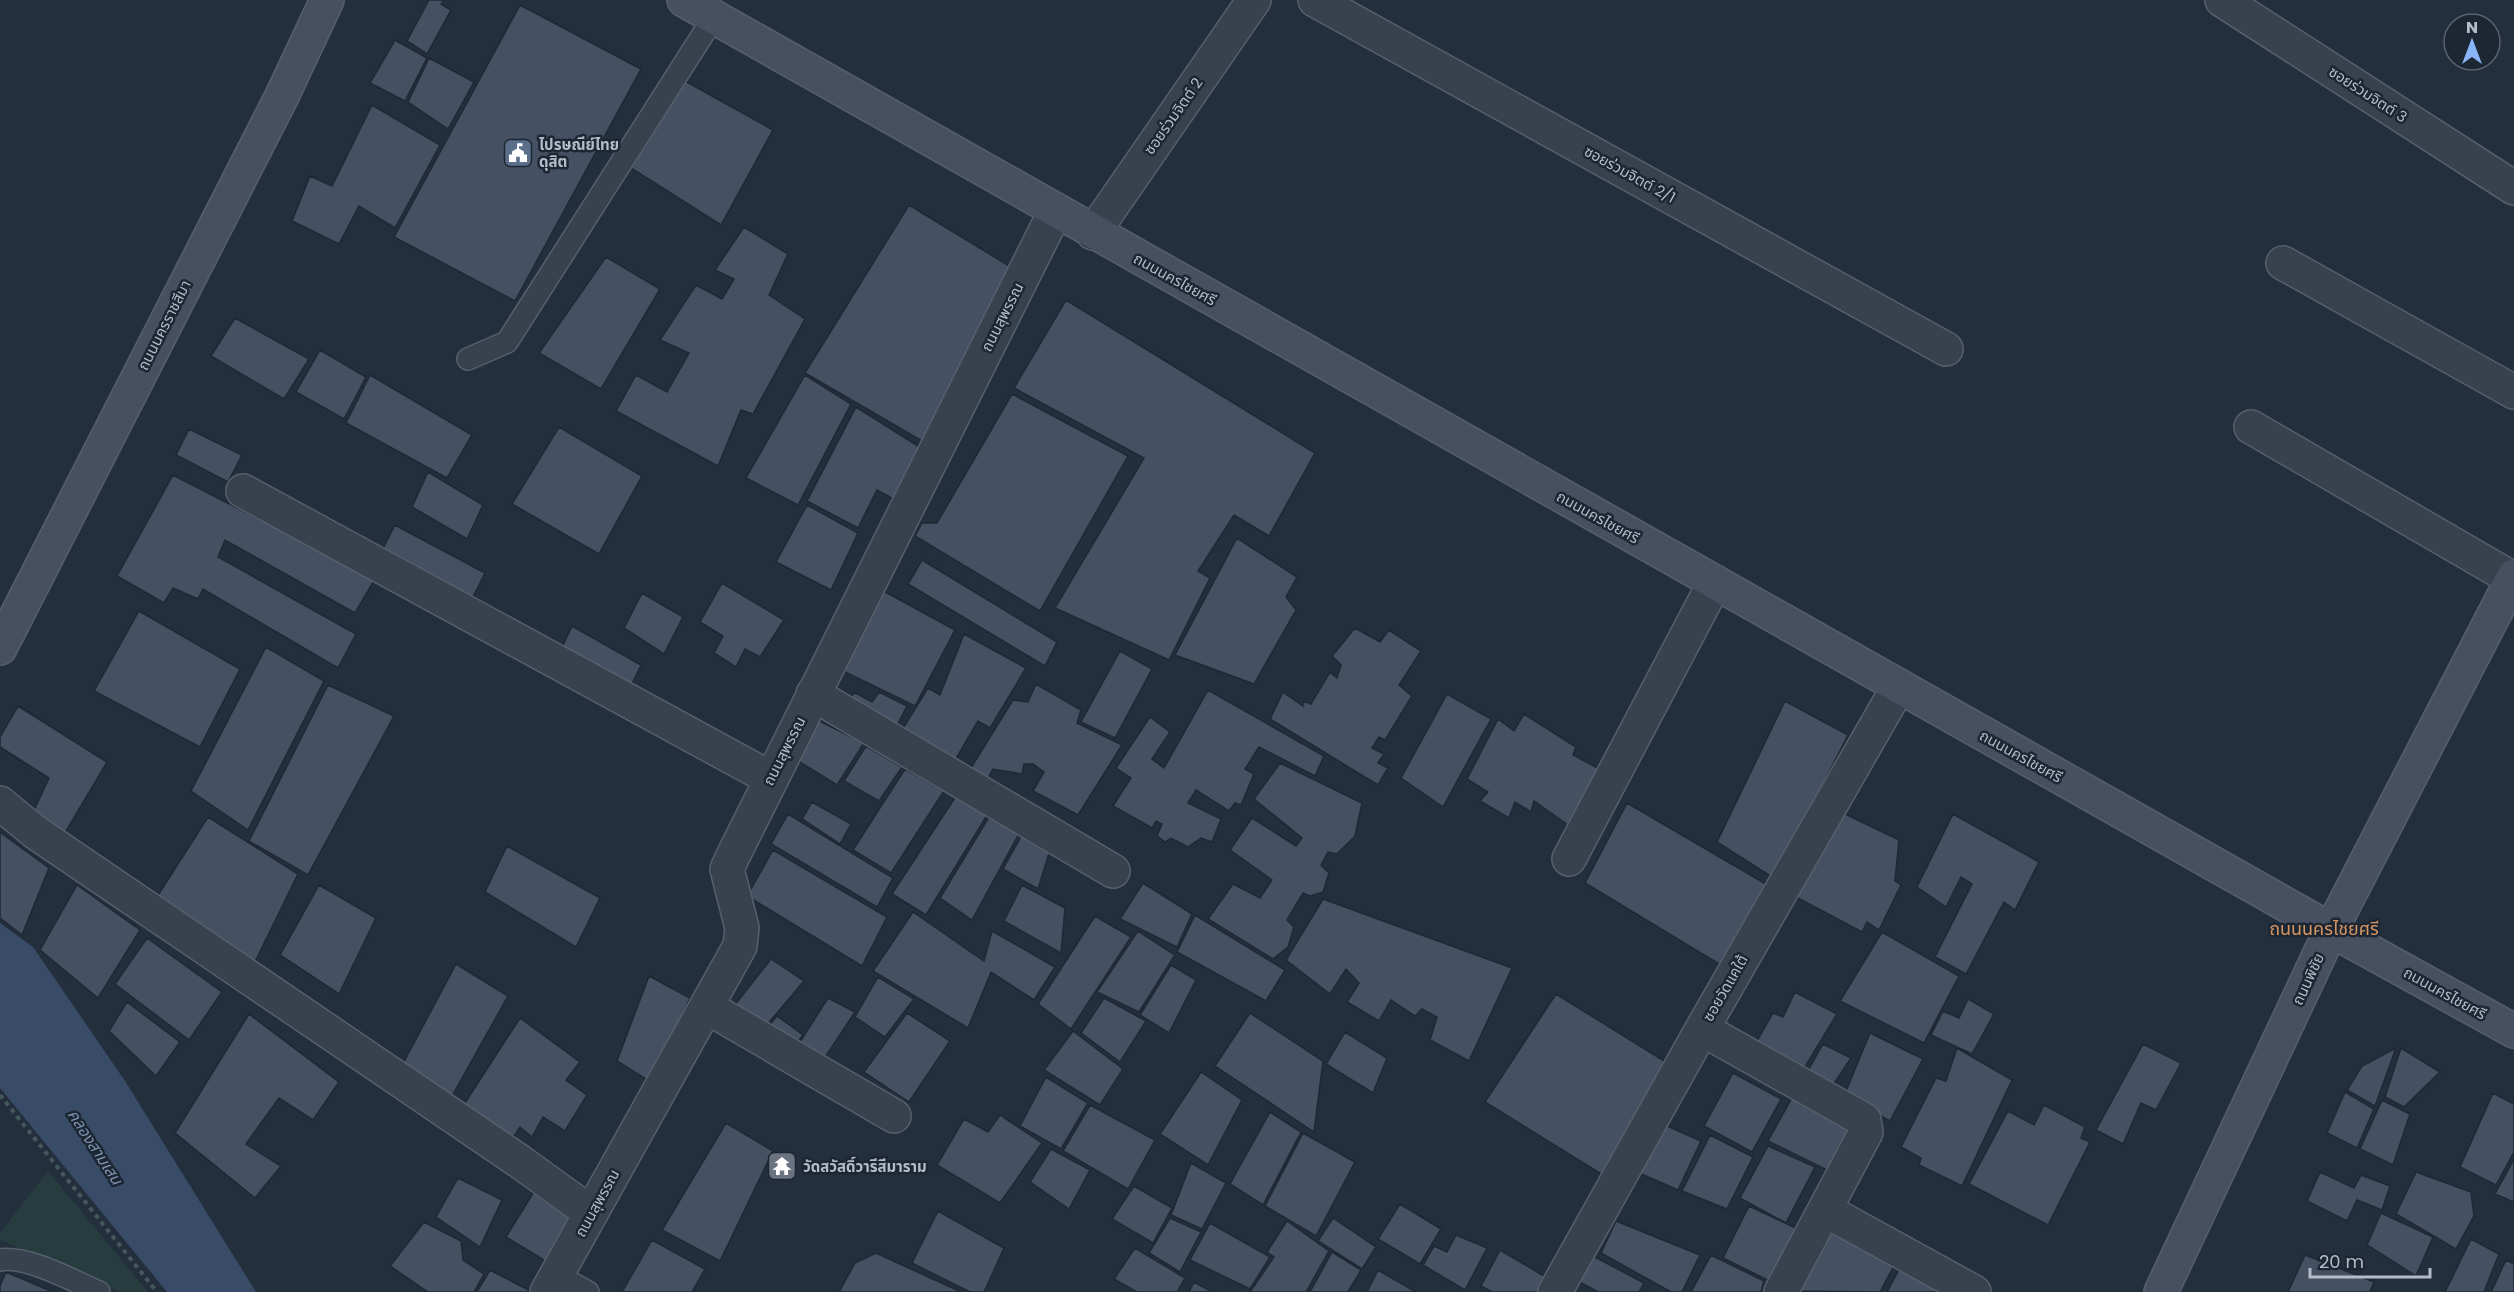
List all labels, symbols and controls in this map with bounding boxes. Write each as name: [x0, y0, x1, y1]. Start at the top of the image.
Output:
north arrow: [2442, 12, 2502, 72]
text: N: [2466, 16, 2478, 39]
street label: ซอยร่วมจิตต์ 3: [2325, 61, 2411, 127]
street label: ซอยร่วมจิตต์ 2: [1139, 73, 1207, 159]
place label: ไปรษณีย์ไทย ดุสิต: [539, 134, 619, 172]
public building icon: ไปรษณีย์ไทย ดุสิต: [502, 137, 534, 169]
street label: ซอยร่วมจิตต์ 2/1: [1581, 140, 1679, 208]
street label: ถนนนครไชยศรี: [1130, 248, 1220, 310]
street label: ถนนนครราชสีมา: [132, 276, 196, 374]
street label: ถนนสุพรรณ: [976, 279, 1028, 355]
street label: ถนนนครไชยศรี: [1553, 486, 1643, 548]
street label: ถนนสุพรรณ: [758, 713, 810, 789]
street label: ถนนนครไชยศรี: [1976, 725, 2066, 787]
district label: ถนนนครไชยศรี: [2269, 916, 2379, 941]
street label: ถนนพิชัย: [2287, 950, 2329, 1008]
street label: ซอยวัดแคใต้: [1697, 951, 1753, 1025]
street label: ถนนนครไชยศรี: [2400, 962, 2490, 1024]
water label: คลองสามเสน: [62, 1105, 129, 1190]
temple icon: วัดสวัสดิ์วารีสีมาราม: [766, 1150, 798, 1182]
place label: วัดสวัสดิ์วารีสีมาราม: [803, 1156, 927, 1177]
street label: ถนนสุพรรณ: [570, 1165, 624, 1241]
scale bar: [2310, 1241, 2430, 1279]
text: 20 m: [2319, 1249, 2364, 1274]

